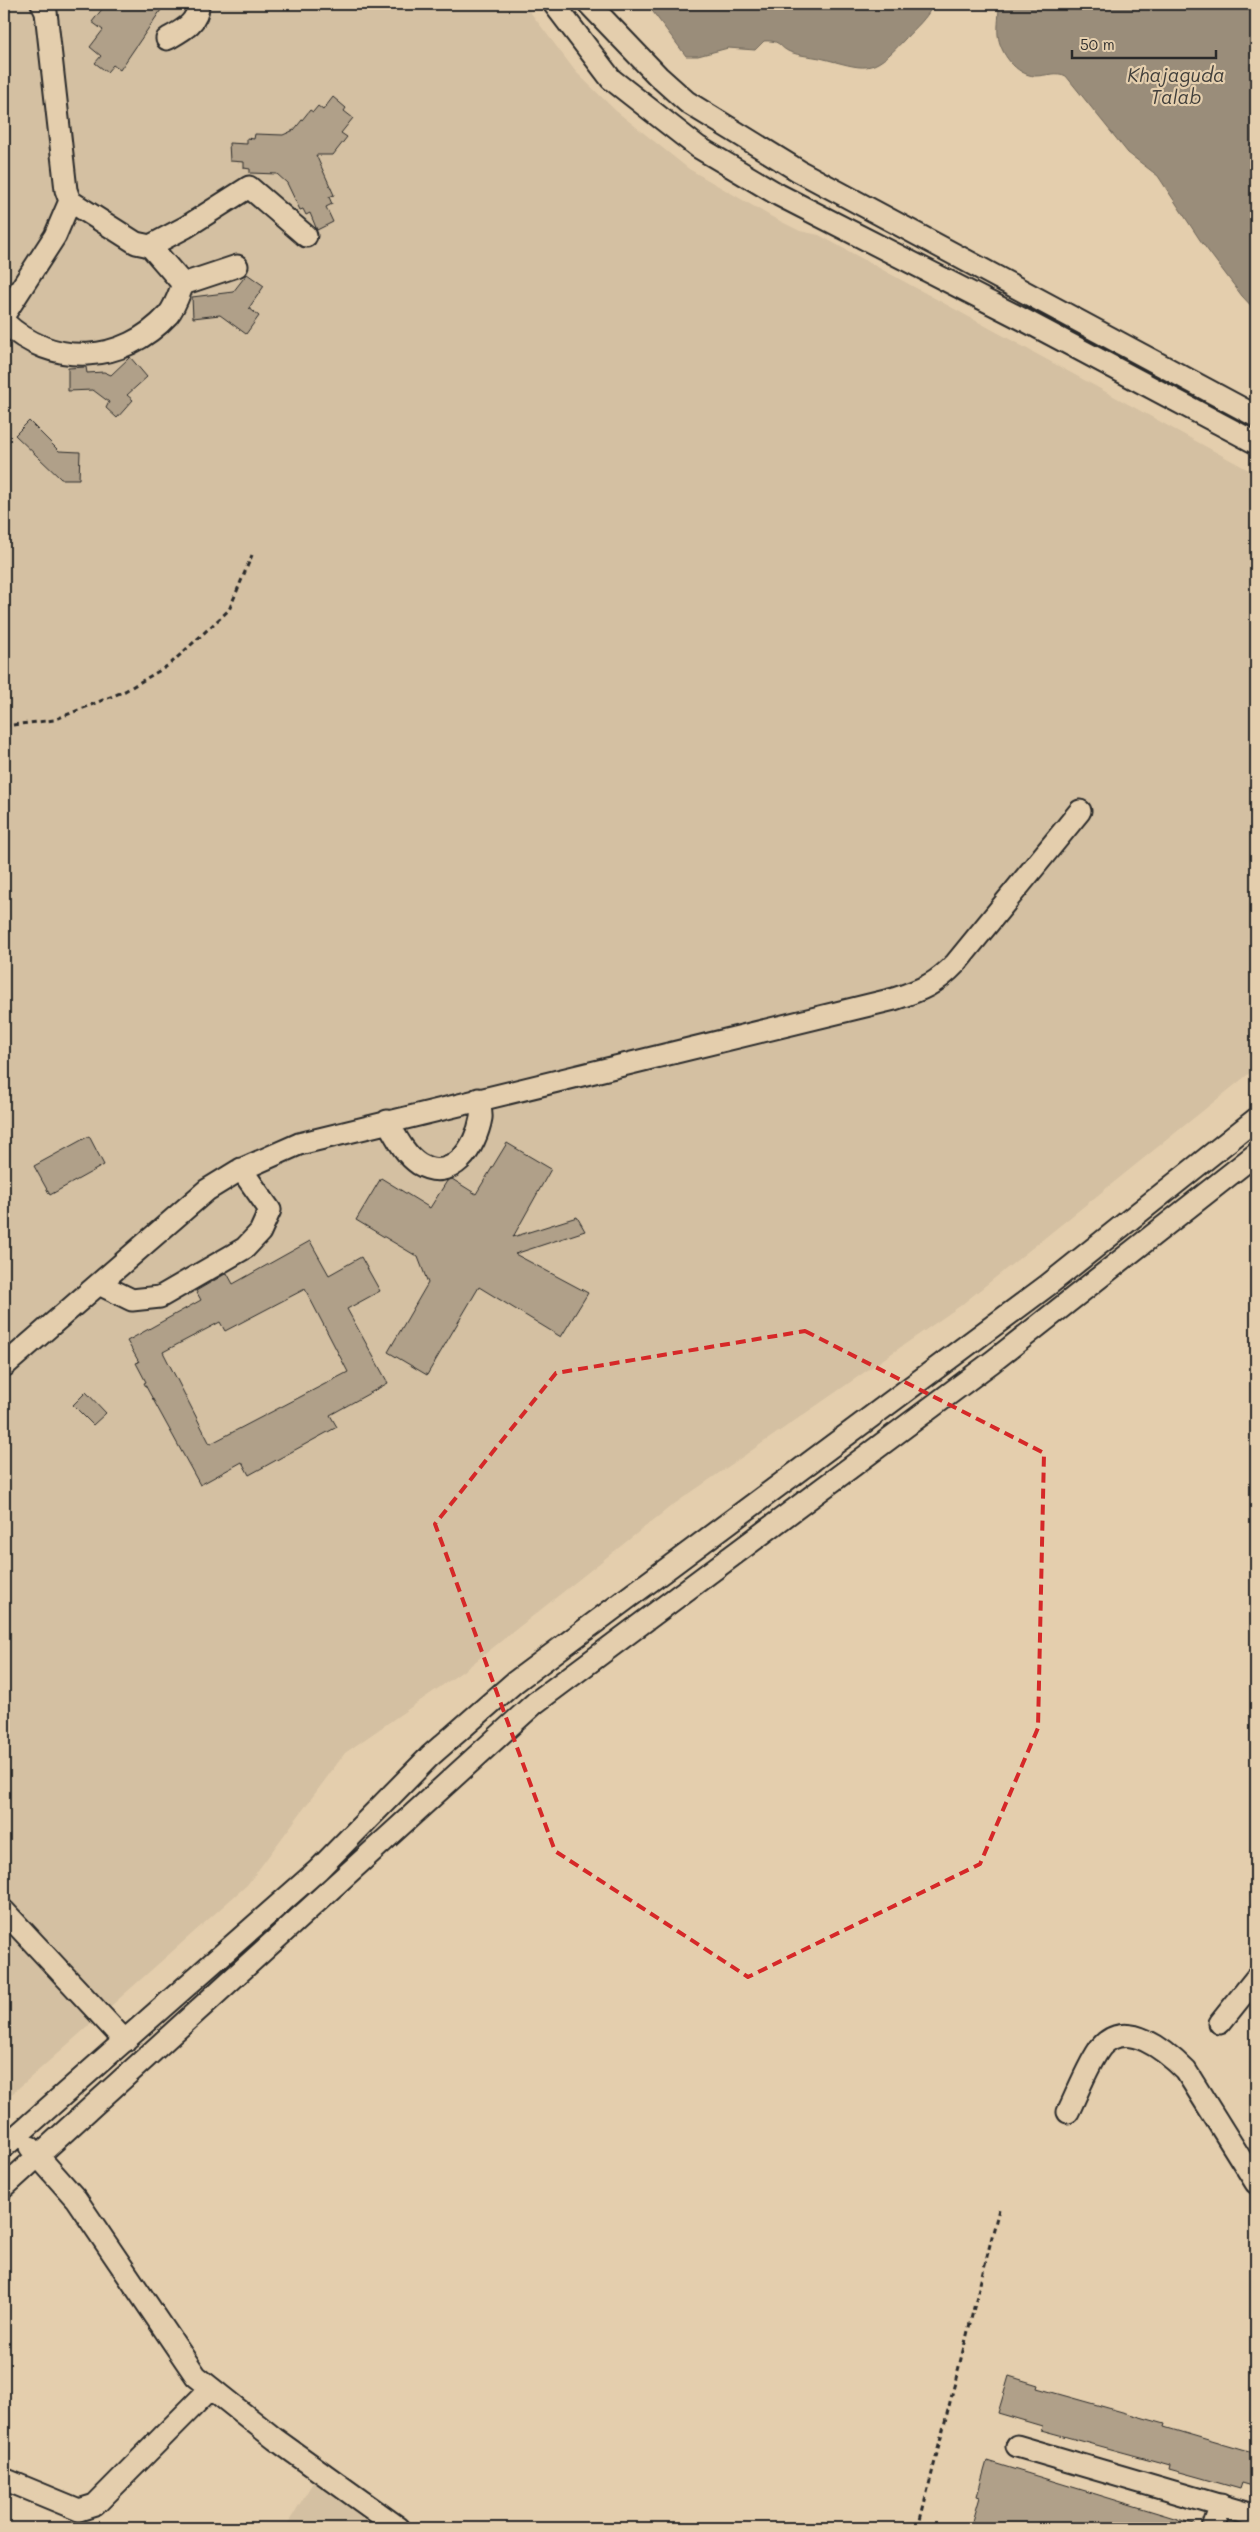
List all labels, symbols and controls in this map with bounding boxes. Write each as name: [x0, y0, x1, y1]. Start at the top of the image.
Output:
scale bar: [1072, 28, 1216, 60]
text: 50 m: [1080, 34, 1115, 54]
water label: Khajaguda Talab: [1127, 62, 1225, 109]

